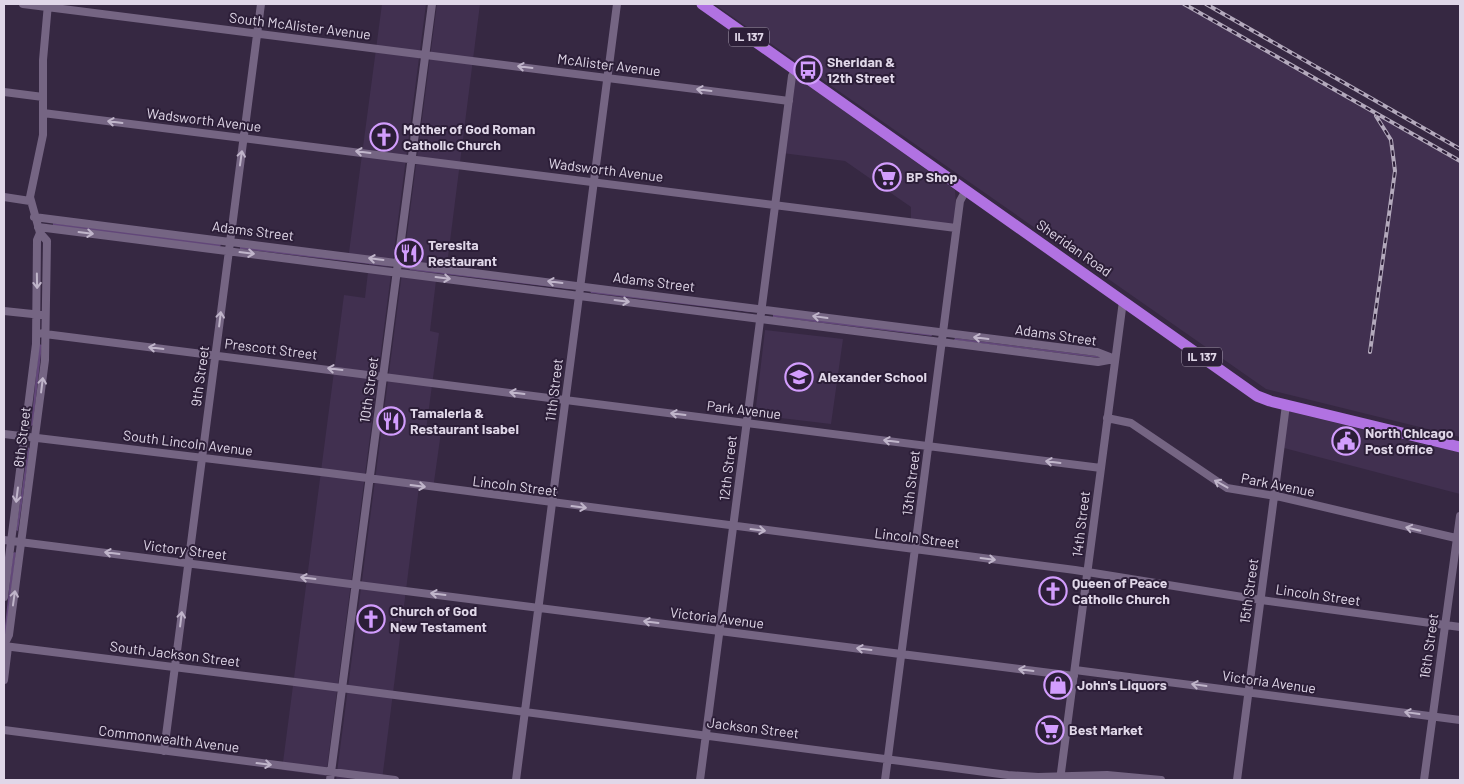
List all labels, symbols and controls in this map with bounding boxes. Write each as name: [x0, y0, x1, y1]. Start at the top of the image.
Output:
street label: South McAlister Avenue: [228, 8, 372, 43]
road number: IL 137: [729, 28, 769, 46]
street label: McAlister Avenue: [556, 50, 662, 79]
place label: Sheridan & 12th Street: [827, 53, 895, 86]
bus stop icon: Sheridan & 12th Street: [793, 55, 823, 85]
one-way arrow: [518, 62, 534, 72]
one-way arrow: [696, 85, 712, 95]
street label: Wadsworth Avenue: [146, 104, 262, 135]
one-way arrow: [107, 117, 123, 127]
place label: Mother of God Roman Catholic Church: [403, 120, 535, 153]
church icon: Mother of God Roman Catholic Church: [369, 122, 399, 152]
one-way arrow: [356, 147, 372, 157]
one-way arrow: [236, 150, 246, 166]
street label: Wadsworth Avenue: [548, 154, 664, 185]
supermarket icon: BP Shop: [872, 162, 902, 192]
place label: BP Shop: [906, 168, 958, 185]
street label: Sheridan Road: [1033, 215, 1115, 280]
street label: Adams Street: [211, 217, 295, 244]
one-way arrow: [78, 228, 94, 238]
place label: Teresita Restaurant: [428, 236, 497, 269]
restaurant icon: Teresita Restaurant: [394, 238, 424, 268]
one-way arrow: [239, 248, 255, 258]
one-way arrow: [368, 254, 384, 264]
street label: Adams Street: [612, 268, 696, 295]
one-way arrow: [32, 273, 42, 289]
one-way arrow: [435, 273, 451, 283]
one-way arrow: [547, 277, 563, 287]
one-way arrow: [613, 296, 629, 306]
one-way arrow: [215, 311, 225, 327]
one-way arrow: [812, 311, 828, 321]
street label: Adams Street: [1014, 320, 1098, 349]
one-way arrow: [973, 333, 989, 343]
street label: Prescott Street: [224, 334, 318, 363]
one-way arrow: [149, 342, 165, 352]
street label: 9th Street: [187, 345, 212, 407]
road number: IL 137: [1182, 348, 1222, 367]
street label: 10th Street: [355, 356, 382, 424]
street label: 11th Street: [541, 357, 566, 422]
school or university icon: Alexander School: [784, 362, 814, 392]
one-way arrow: [327, 364, 343, 374]
place label: Alexander School: [818, 368, 927, 385]
one-way arrow: [37, 377, 47, 393]
one-way arrow: [509, 388, 525, 398]
street label: Park Avenue: [706, 397, 782, 422]
place label: Tamaleria & Restaurant Isabel: [410, 404, 519, 437]
street label: 8th Street: [9, 406, 34, 468]
restaurant icon: Tamaleria & Restaurant Isabel: [376, 406, 406, 436]
one-way arrow: [670, 409, 686, 419]
place label: North Chicago Post Office: [1365, 424, 1454, 457]
street label: South Lincoln Avenue: [122, 426, 254, 459]
public building icon: North Chicago Post Office: [1331, 426, 1361, 456]
street label: 12th Street: [715, 434, 740, 502]
one-way arrow: [884, 436, 900, 446]
street label: 13th Street: [898, 449, 923, 517]
one-way arrow: [1045, 457, 1061, 467]
street label: Park Avenue: [1240, 469, 1316, 500]
street label: Lincoln Street: [472, 472, 559, 499]
one-way arrow: [1213, 479, 1228, 489]
one-way arrow: [410, 481, 426, 491]
one-way arrow: [12, 487, 22, 503]
street label: 14th Street: [1068, 490, 1093, 558]
one-way arrow: [571, 502, 587, 512]
street label: Lincoln Street: [874, 524, 961, 551]
one-way arrow: [1405, 524, 1421, 533]
one-way arrow: [750, 525, 766, 535]
street label: Victory Street: [142, 536, 228, 563]
one-way arrow: [104, 548, 120, 558]
one-way arrow: [980, 555, 996, 565]
street label: 15th Street: [1236, 557, 1261, 625]
one-way arrow: [300, 572, 316, 582]
place label: Queen of Peace Catholic Church: [1072, 574, 1170, 607]
church icon: Queen of Peace Catholic Church: [1038, 576, 1068, 606]
street label: Lincoln Street: [1274, 580, 1362, 609]
one-way arrow: [430, 589, 446, 599]
one-way arrow: [9, 590, 19, 606]
place label: Church of God New Testament: [390, 602, 487, 635]
street label: Victoria Avenue: [669, 603, 765, 632]
church icon: Church of God New Testament: [356, 604, 386, 634]
one-way arrow: [176, 611, 186, 627]
street label: 16th Street: [1416, 612, 1441, 680]
one-way arrow: [643, 616, 659, 626]
street label: South Jackson Street: [109, 637, 241, 670]
one-way arrow: [857, 644, 873, 654]
one-way arrow: [1018, 665, 1034, 675]
street label: Victoria Avenue: [1221, 666, 1317, 697]
shop icon: John's Liquors: [1043, 670, 1073, 700]
place label: John's Liquors: [1077, 676, 1167, 693]
one-way arrow: [1191, 680, 1207, 690]
one-way arrow: [1404, 708, 1420, 718]
street label: Jackson Street: [706, 713, 800, 742]
supermarket icon: Best Market: [1035, 715, 1065, 745]
street label: Commonwealth Avenue: [98, 721, 240, 756]
place label: Best Market: [1069, 721, 1143, 738]
one-way arrow: [256, 759, 272, 769]

